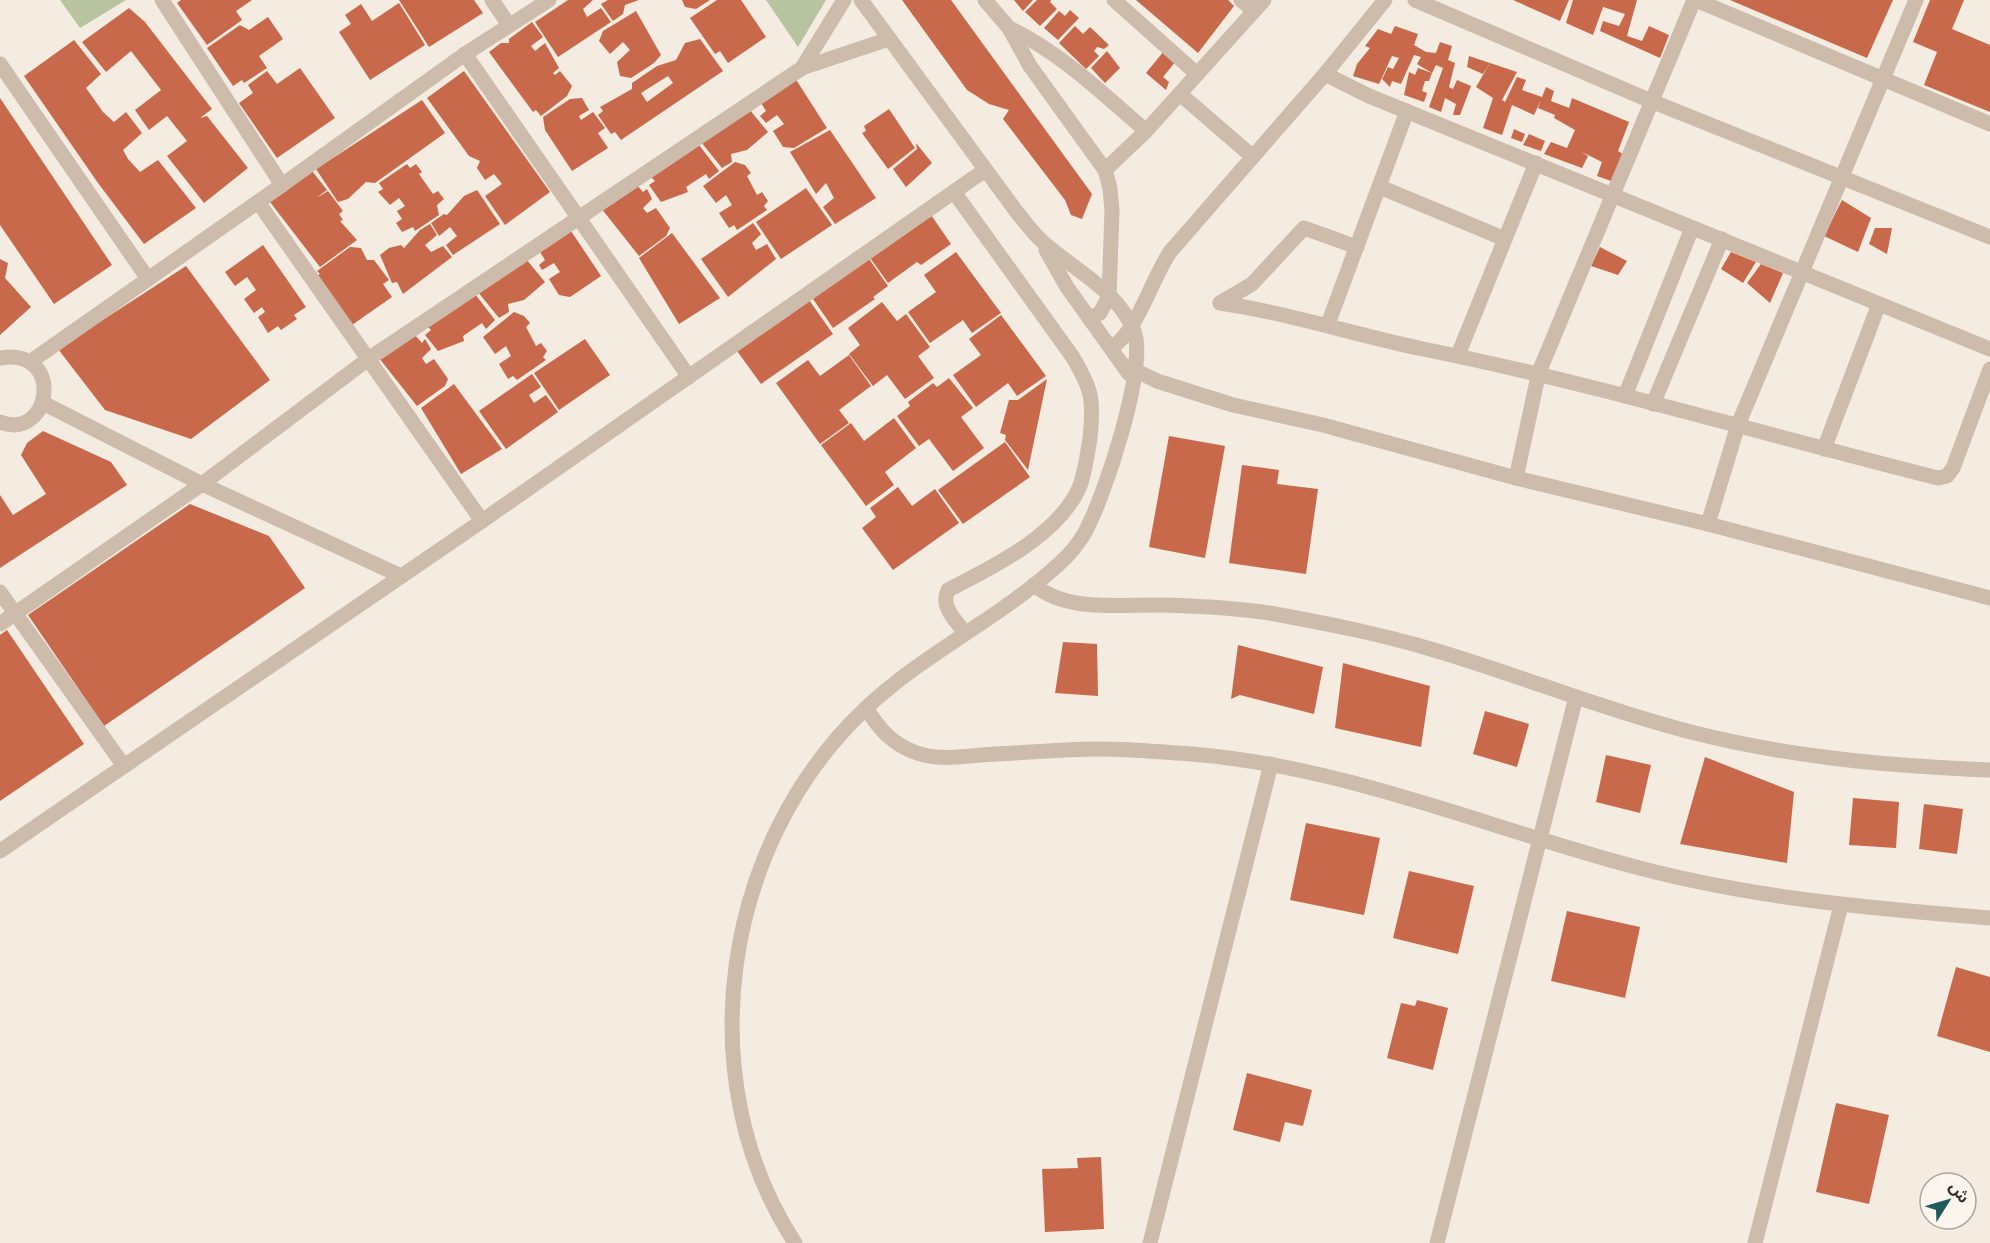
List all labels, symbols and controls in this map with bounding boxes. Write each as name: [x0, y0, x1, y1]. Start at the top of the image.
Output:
north arrow: [1918, 1171, 1978, 1231]
text: ش: [1945, 1177, 1975, 1207]

